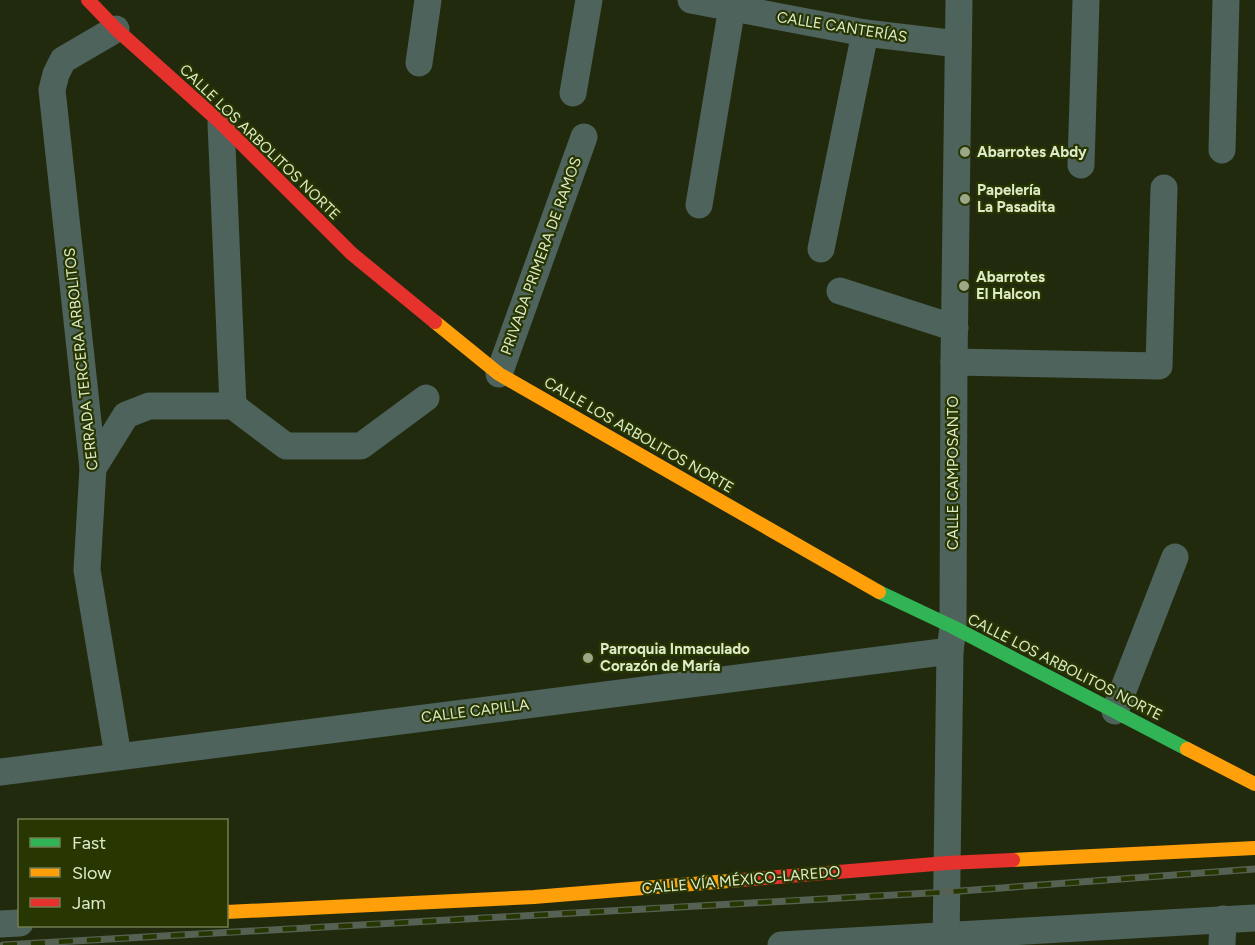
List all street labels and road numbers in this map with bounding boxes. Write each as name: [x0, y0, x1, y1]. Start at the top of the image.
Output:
street label: CALLE CANTERÍAS: [776, 8, 908, 46]
street label: CALLE LOS ARBOLITOS NORTE: [176, 60, 344, 224]
street label: PRIVADA PRIMERA DE RAMOS: [497, 155, 585, 357]
street label: CERRADA TERCERA ARBOLITOS: [60, 247, 102, 471]
street label: CALLE LOS ARBOLITOS NORTE: [541, 373, 737, 497]
street label: CALLE CAMPOSANTO: [944, 396, 962, 550]
street label: CALLE LOS ARBOLITOS NORTE: [965, 610, 1165, 724]
street label: CALLE CAPILLA: [420, 695, 530, 727]
street label: CALLE VÍA MÉXICO-LAREDO: [641, 862, 841, 898]

